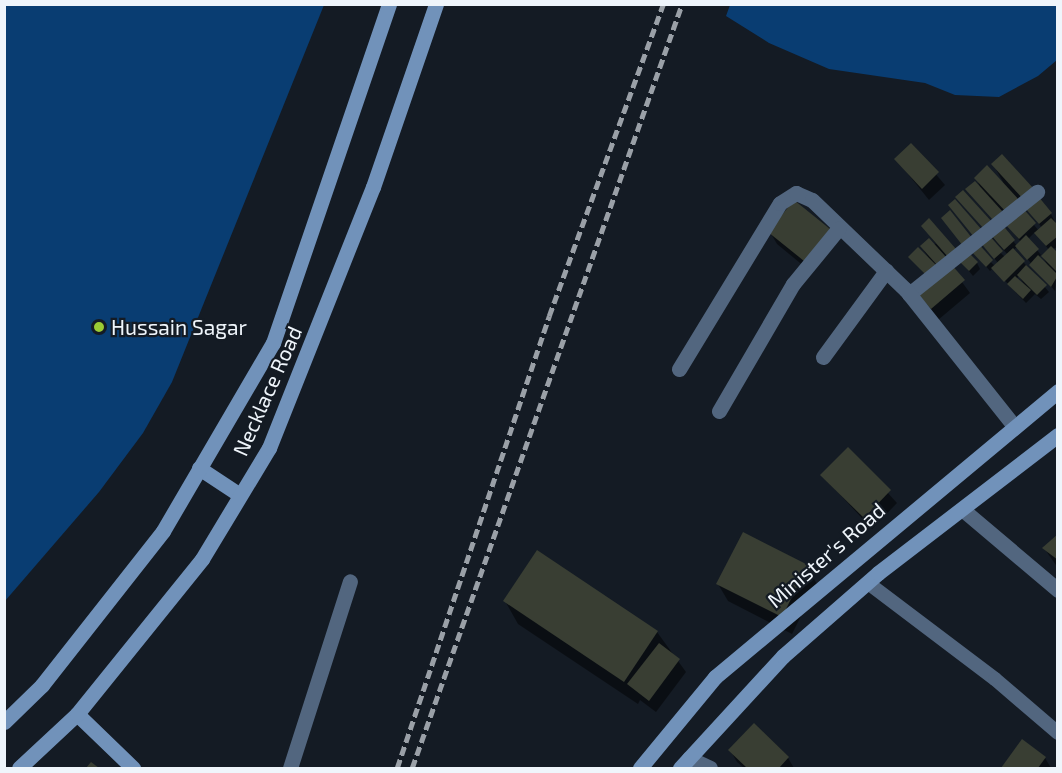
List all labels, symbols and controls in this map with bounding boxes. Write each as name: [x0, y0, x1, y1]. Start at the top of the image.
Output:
place label: Hussain Sagar: [111, 314, 247, 340]
marker: Hussain Sagar: [92, 320, 106, 334]
street label: Necklace Road: [227, 322, 307, 460]
street label: Minister's Road: [762, 497, 890, 613]

